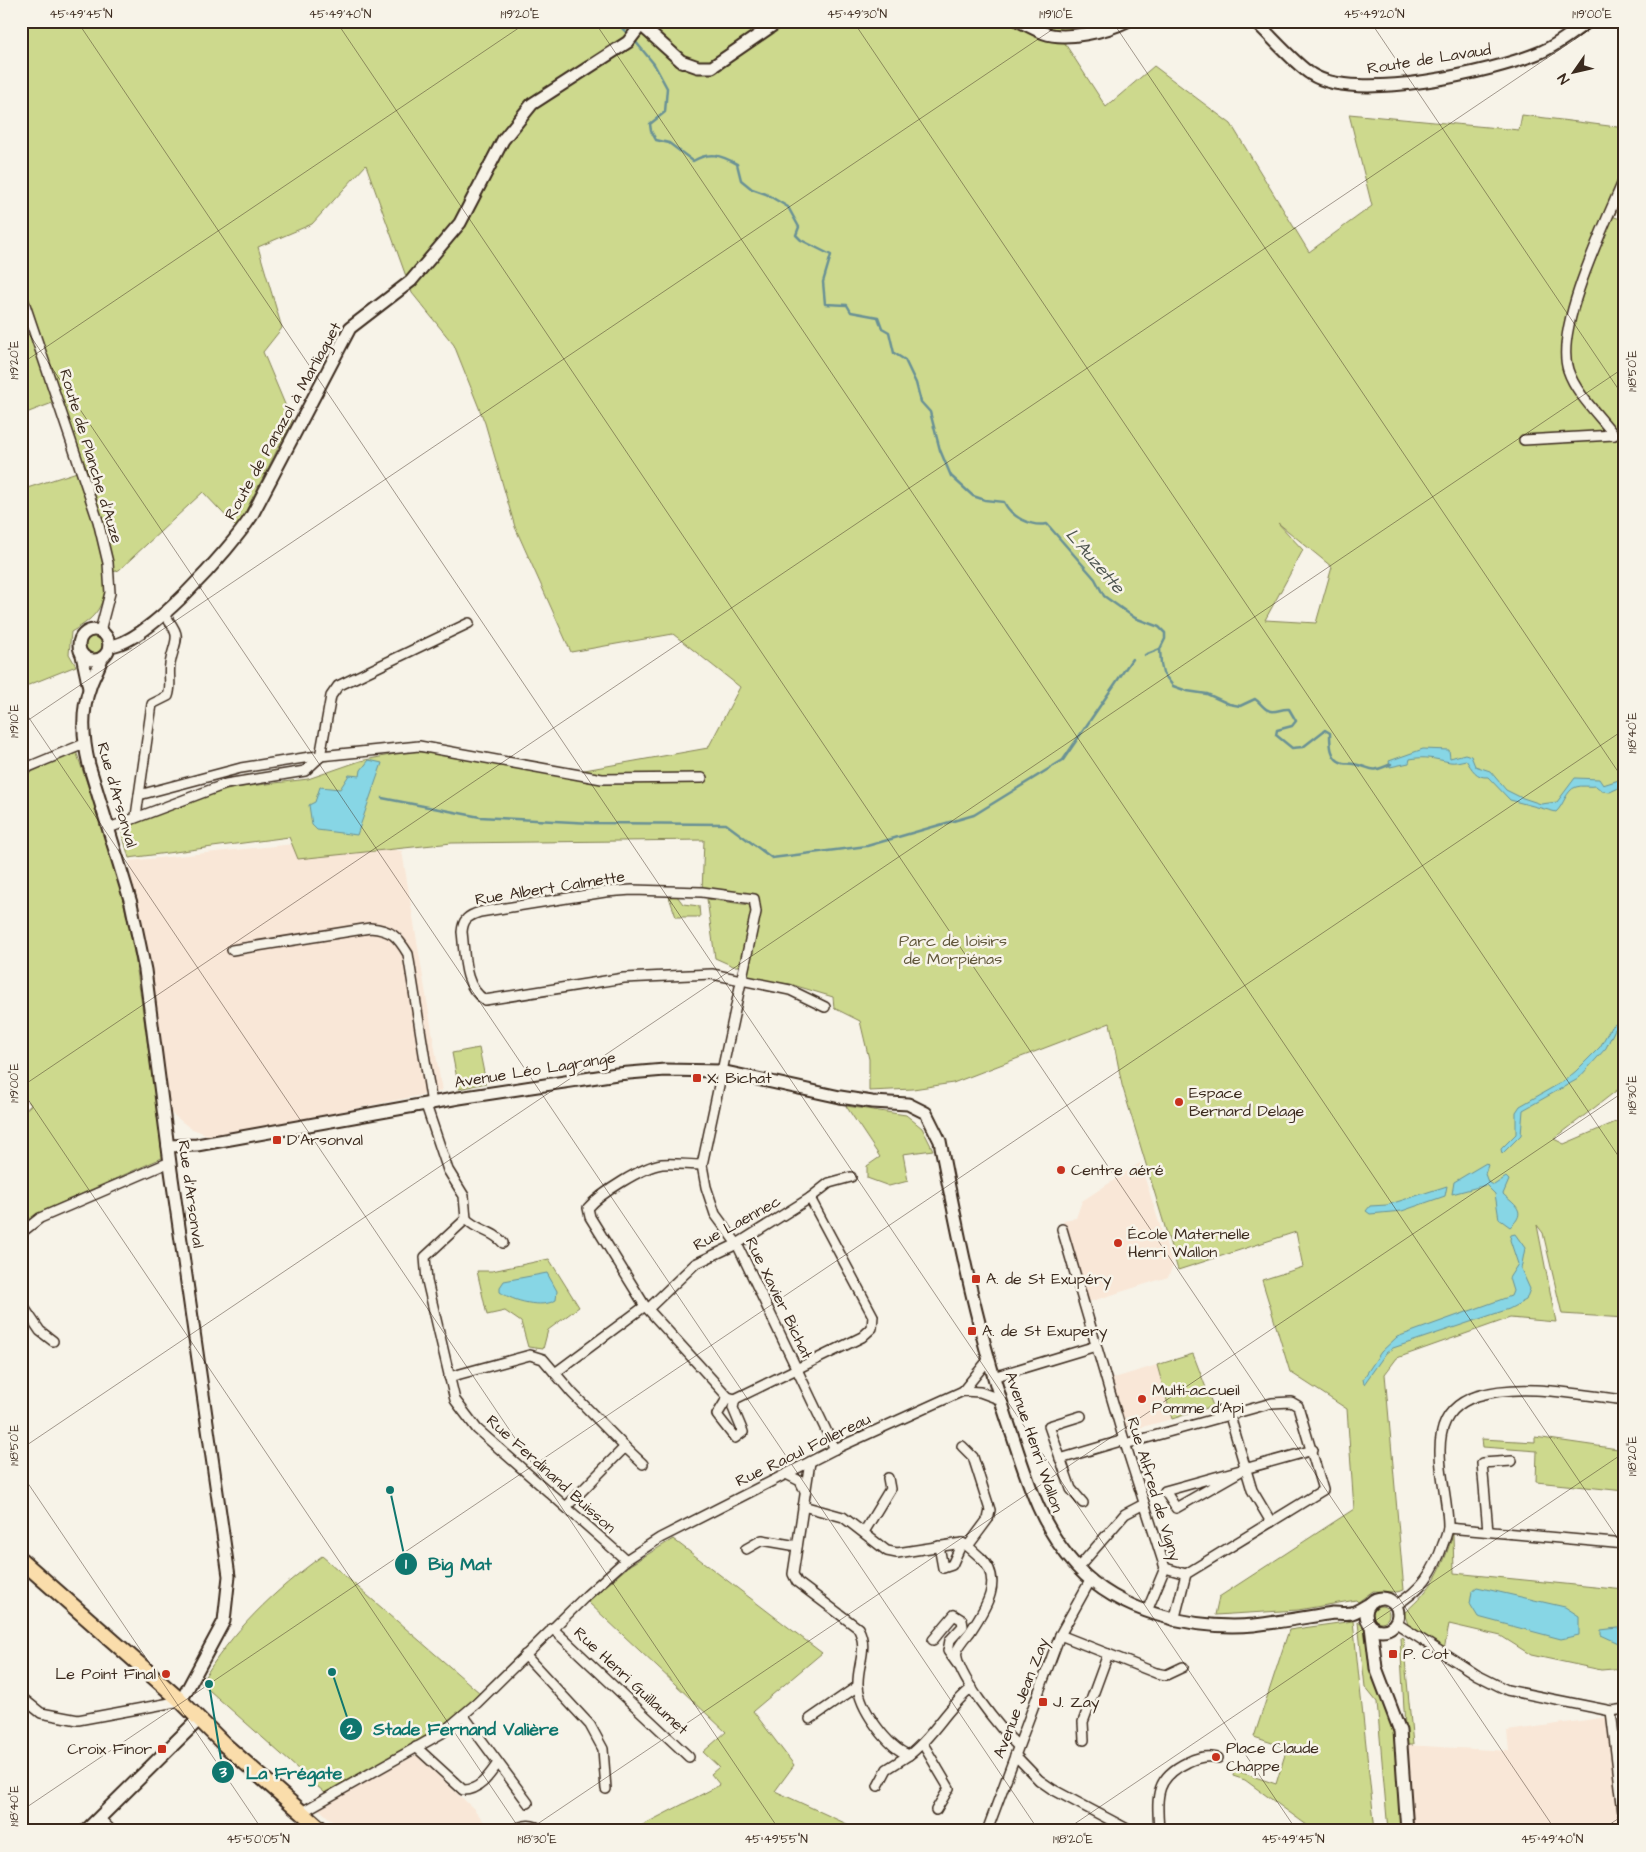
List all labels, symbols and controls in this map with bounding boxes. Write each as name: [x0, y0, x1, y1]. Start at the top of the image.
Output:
text: 45°49'45"N: [49, 6, 113, 23]
text: 45°49'40"N: [309, 6, 372, 23]
text: 1°19'20"E: [501, 6, 539, 23]
text: 45°49'30"N: [827, 6, 888, 23]
text: 1°19'10"E: [1039, 6, 1073, 23]
text: 45°49'20"N: [1343, 6, 1405, 23]
text: 1°19'00"E: [1572, 6, 1612, 23]
street label: Route de Lavaud: [1365, 38, 1493, 80]
north arrow: [1548, 48, 1598, 98]
text: N: [1553, 69, 1575, 88]
street label: Route de Panazol à Marliaguet: [219, 318, 348, 524]
text: 1°19'20"E: [6, 341, 23, 379]
text: 1°18'50"E: [1624, 350, 1641, 392]
street label: Route de Planche d'Auze: [54, 366, 128, 546]
water label: L'Auzette: [1060, 523, 1131, 600]
text: 1°19'10"E: [6, 704, 23, 738]
text: 1°18'40"E: [1624, 712, 1641, 754]
street label: Rue d'Arsonval: [91, 740, 143, 850]
street label: Rue Albert Calmette: [474, 865, 627, 911]
park label: Parc de loisirs de Morpiénas: [899, 930, 1007, 970]
street label: Avenue Léo Lagrange: [453, 1046, 618, 1095]
text: 1°19'00"E: [6, 1063, 23, 1103]
place label: X. Bichat: [707, 1067, 772, 1089]
marker: X. Bichat: [691, 1072, 703, 1084]
text: 1°18'30"E: [1624, 1075, 1641, 1115]
place label: Espace Bernard Delage: [1189, 1082, 1304, 1123]
marker: Espace Bernard Delage: [1173, 1096, 1185, 1108]
place label: D'Arsonval: [287, 1129, 363, 1151]
marker: D'Arsonval: [271, 1134, 283, 1146]
street label: Rue d'Arsonval: [173, 1139, 209, 1249]
place label: Centre aéré: [1071, 1159, 1164, 1181]
marker: Centre aéré: [1055, 1164, 1067, 1176]
street label: Rue Laennec: [689, 1190, 785, 1256]
place label: École Maternelle Henri Wallon: [1128, 1223, 1250, 1263]
street label: Rue Xavier Bichat: [740, 1233, 818, 1363]
marker: École Maternelle Henri Wallon: [1112, 1237, 1124, 1249]
place label: A. de St Exupéry: [986, 1268, 1112, 1291]
marker: A. de St Exupéry: [970, 1273, 982, 1285]
place label: A. de St Exupery: [982, 1320, 1108, 1343]
marker: A. de St Exupery: [966, 1325, 978, 1337]
street label: Avenue Henri Wallon: [1000, 1369, 1068, 1515]
place label: Multi-accueil Pomme d’Api: [1152, 1379, 1244, 1419]
marker: Multi-accueil Pomme d’Api: [1136, 1393, 1148, 1405]
street label: Rue Raoul Follereau: [732, 1408, 874, 1492]
street label: Rue Ferdinand Buisson: [481, 1410, 621, 1538]
street label: Rue Alfred de Vigny: [1121, 1414, 1186, 1564]
text: 1°18'50"E: [6, 1424, 23, 1466]
text: 1°18'20"E: [1624, 1436, 1641, 1476]
callout: Big Mat: [393, 1547, 502, 1580]
text: Big Mat: [428, 1552, 492, 1578]
text: 1: [405, 1554, 407, 1575]
street label: Rue Henri Guillaumet: [569, 1622, 693, 1740]
street label: Avenue Jean Zay: [988, 1634, 1055, 1762]
place label: P. Cot: [1403, 1643, 1449, 1665]
marker: P. Cot: [1387, 1648, 1399, 1660]
place label: Le Point Final: [55, 1663, 156, 1685]
marker: Le Point Final: [160, 1668, 172, 1680]
place label: J. Zay: [1053, 1691, 1100, 1714]
marker: J. Zay: [1037, 1696, 1049, 1708]
callout: Stade Fernand Valière: [339, 1713, 569, 1746]
text: Stade Fernand Valière: [372, 1717, 559, 1742]
text: 2: [346, 1719, 356, 1740]
place label: Place Claude Chappe: [1226, 1737, 1319, 1777]
place label: Croix Finor: [67, 1738, 152, 1760]
marker: Croix Finor: [156, 1743, 168, 1755]
marker: Place Claude Chappe: [1210, 1751, 1222, 1763]
callout: La Frégate: [211, 1756, 352, 1789]
text: La Frégate: [246, 1761, 342, 1787]
text: 3: [218, 1762, 227, 1783]
text: 1°18'40"E: [6, 1785, 23, 1827]
text: 45°50'05"N: [226, 1831, 290, 1848]
text: 1°18'30"E: [517, 1831, 557, 1848]
text: 45°49'55"N: [744, 1831, 808, 1848]
text: 1°18'20"E: [1053, 1831, 1093, 1848]
text: 45°49'45"N: [1261, 1831, 1325, 1848]
text: 45°49'40"N: [1521, 1831, 1584, 1848]

